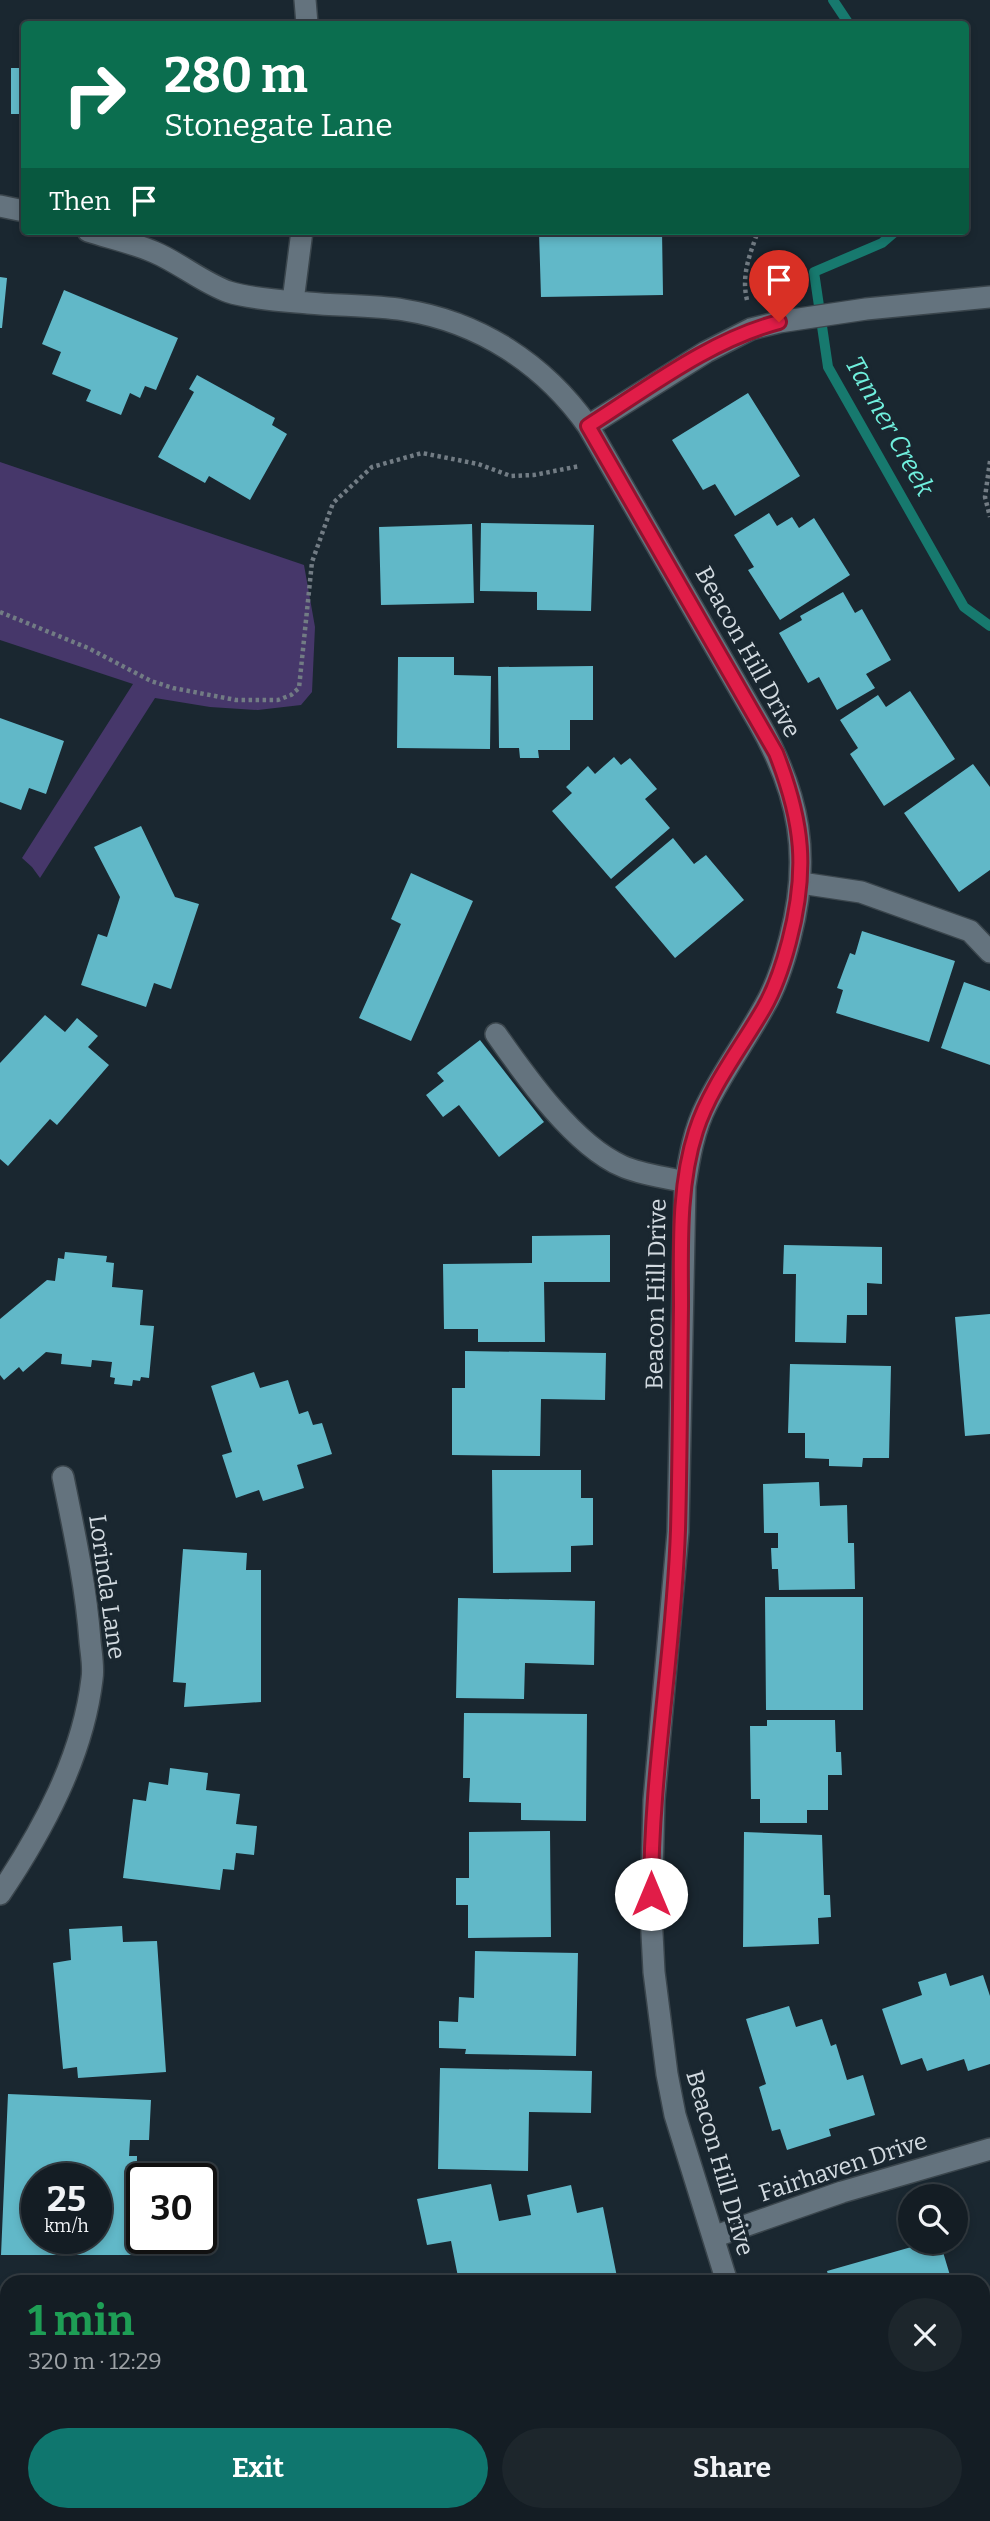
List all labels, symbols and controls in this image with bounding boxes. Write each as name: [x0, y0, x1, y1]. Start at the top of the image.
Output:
text: 280 m: [164, 46, 308, 105]
icon: right: [49, 49, 140, 140]
text: Stonegate Lane: [164, 106, 393, 144]
icon: arrive: [125, 182, 163, 220]
text: Then: [49, 186, 111, 217]
pin: [749, 250, 809, 322]
icon: arrive: [760, 261, 798, 299]
water label: Tanner Creek: [839, 351, 941, 502]
street label: Beacon Hill Drive: [689, 562, 807, 742]
street label: Beacon Hill Drive: [640, 1198, 672, 1390]
street label: Lorinda Lane: [83, 1513, 131, 1661]
position arrow: [614, 1857, 688, 1931]
street label: Beacon Hill Drive: [680, 2067, 760, 2259]
street label: Fairhaven Drive: [755, 2127, 931, 2207]
speed limit sign: 30: [126, 2163, 217, 2254]
text: 25: [47, 2178, 86, 2220]
map controls: [898, 2184, 968, 2254]
button: search: [898, 2184, 968, 2254]
text: km/h: [44, 2215, 89, 2237]
text: 1 min: [28, 2296, 134, 2346]
button: close: [888, 2298, 962, 2372]
text: 320 m · 12:29: [28, 2347, 162, 2375]
button: Exit: [28, 2428, 488, 2508]
button: Share: [502, 2428, 962, 2508]

